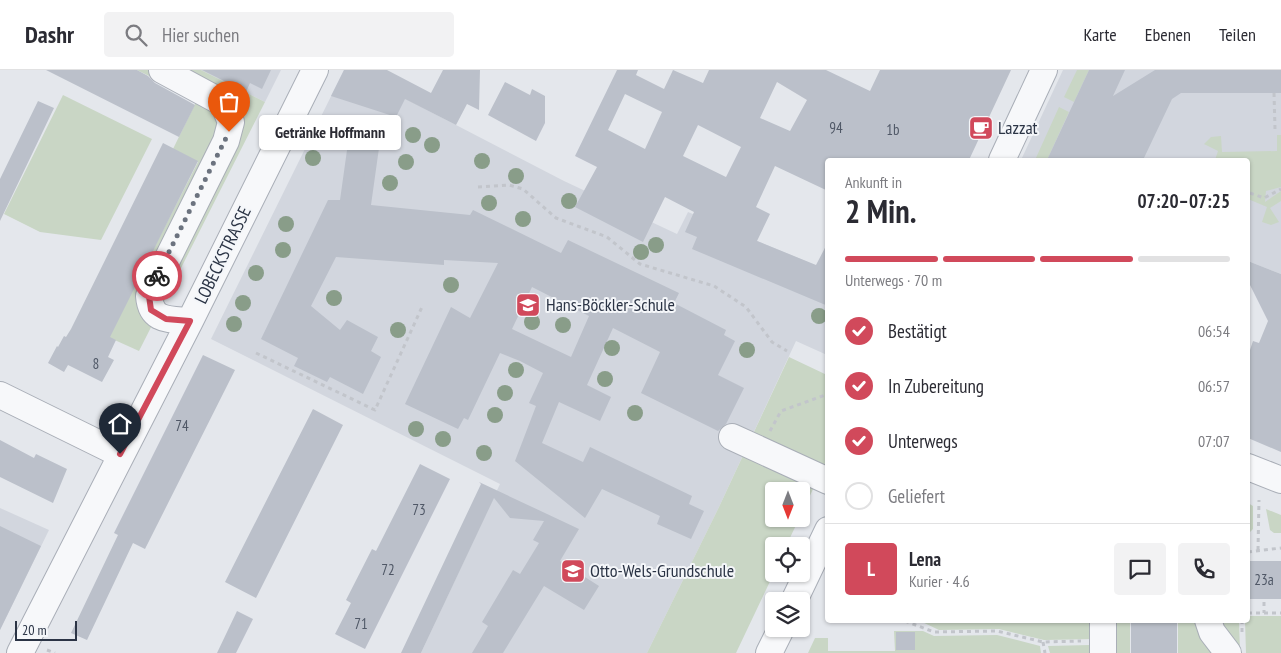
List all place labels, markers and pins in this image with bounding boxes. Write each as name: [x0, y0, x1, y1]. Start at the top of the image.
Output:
pin: [208, 81, 250, 132]
callout: Getränke Hoffmann: [259, 114, 402, 150]
cafe icon: Lazzat: [968, 115, 994, 141]
place label: Lazzat: [998, 116, 1038, 139]
school or university icon: Hans-Böckler-Schule: [515, 292, 541, 318]
place label: Hans-Böckler-Schule: [546, 293, 675, 316]
pin: [99, 403, 141, 454]
school or university icon: Otto-Wels-Grundschule: [560, 558, 586, 584]
place label: Otto-Wels-Grundschule: [590, 559, 734, 582]

